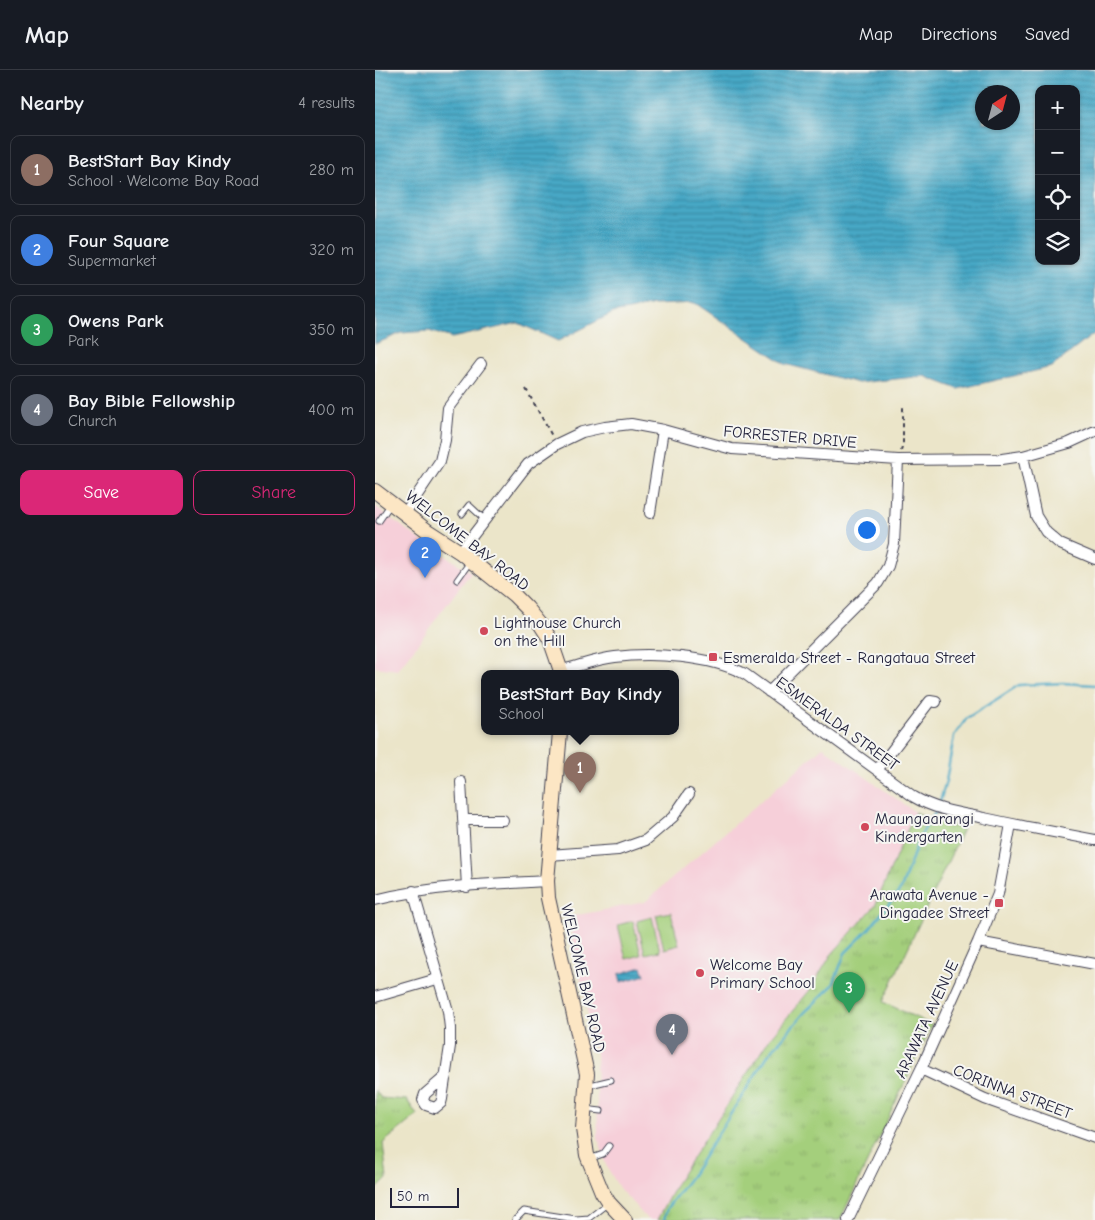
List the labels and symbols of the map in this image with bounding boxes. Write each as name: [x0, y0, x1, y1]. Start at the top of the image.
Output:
north arrow: [975, 85, 1020, 130]
street label: FORRESTER DRIVE: [723, 422, 858, 452]
street label: WELCOME BAY ROAD: [402, 487, 533, 595]
your location: [854, 517, 880, 543]
pin: 2: [409, 537, 441, 578]
place label: Lighthouse Church on the Hill: [494, 614, 621, 650]
marker: Lighthouse Church on the Hill: [478, 625, 490, 637]
place label: Esmeralda Street - Rangataua Street: [723, 649, 975, 667]
marker: Esmeralda Street - Rangataua Street: [707, 651, 719, 663]
street label: ESMERALDA STREET: [772, 673, 903, 775]
pin: 1: [564, 752, 596, 793]
place label: Maungaarangi Kindergarten: [875, 810, 974, 846]
marker: Maungaarangi Kindergarten: [859, 821, 871, 833]
place label: Arawata Avenue - Dingadee Street: [870, 886, 989, 922]
marker: Arawata Avenue - Dingadee Street: [993, 897, 1005, 909]
street label: WELCOME BAY ROAD: [557, 902, 609, 1054]
place label: Welcome Bay Primary School: [710, 956, 815, 992]
street label: ARAWATA AVENUE: [892, 957, 962, 1081]
marker: Welcome Bay Primary School: [694, 967, 706, 979]
pin: 3: [833, 972, 865, 1013]
pin: 4: [656, 1014, 688, 1055]
street label: CORINNA STREET: [951, 1061, 1075, 1123]
scale bar: [390, 1185, 459, 1208]

